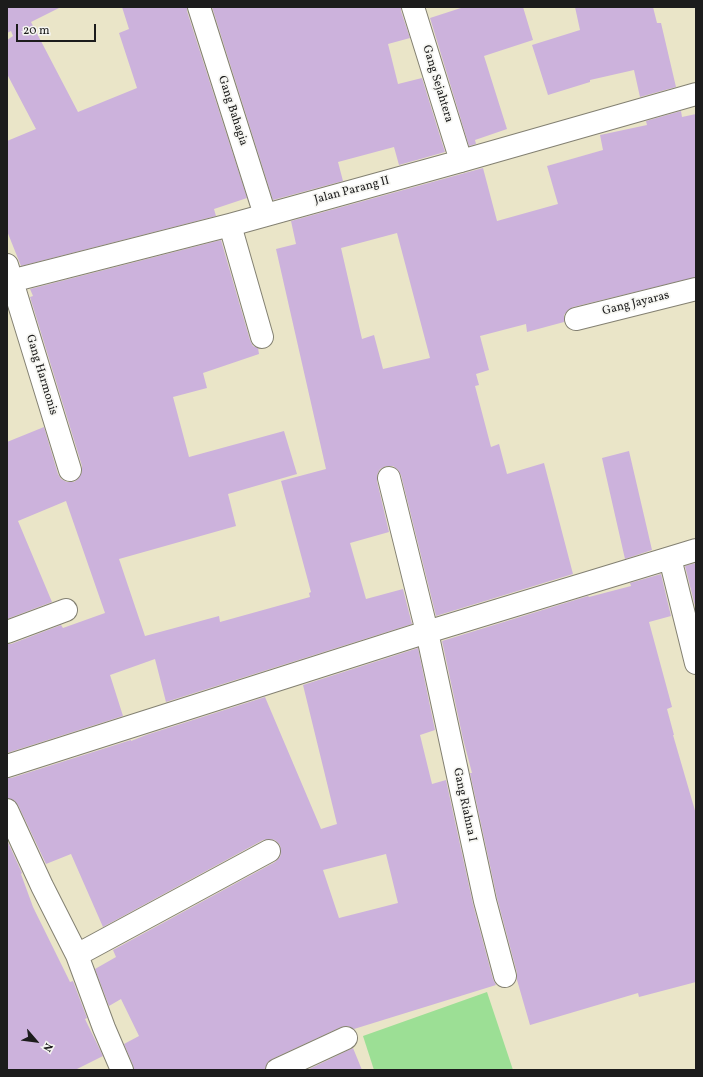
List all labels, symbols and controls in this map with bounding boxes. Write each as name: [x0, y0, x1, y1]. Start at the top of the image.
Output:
scale bar: [18, 16, 98, 42]
text: 20 m: [23, 23, 50, 39]
street label: Gang Sejahtera: [418, 44, 456, 124]
street label: Gang Bahagia: [214, 74, 250, 148]
street label: Jalan Parang II: [313, 174, 391, 208]
street label: Gang Jayaras: [601, 289, 671, 319]
street label: Gang Harmonis: [22, 333, 60, 417]
street label: Gang Riahna I: [449, 767, 479, 843]
north arrow: [16, 1021, 56, 1061]
text: N: [39, 1040, 56, 1054]

